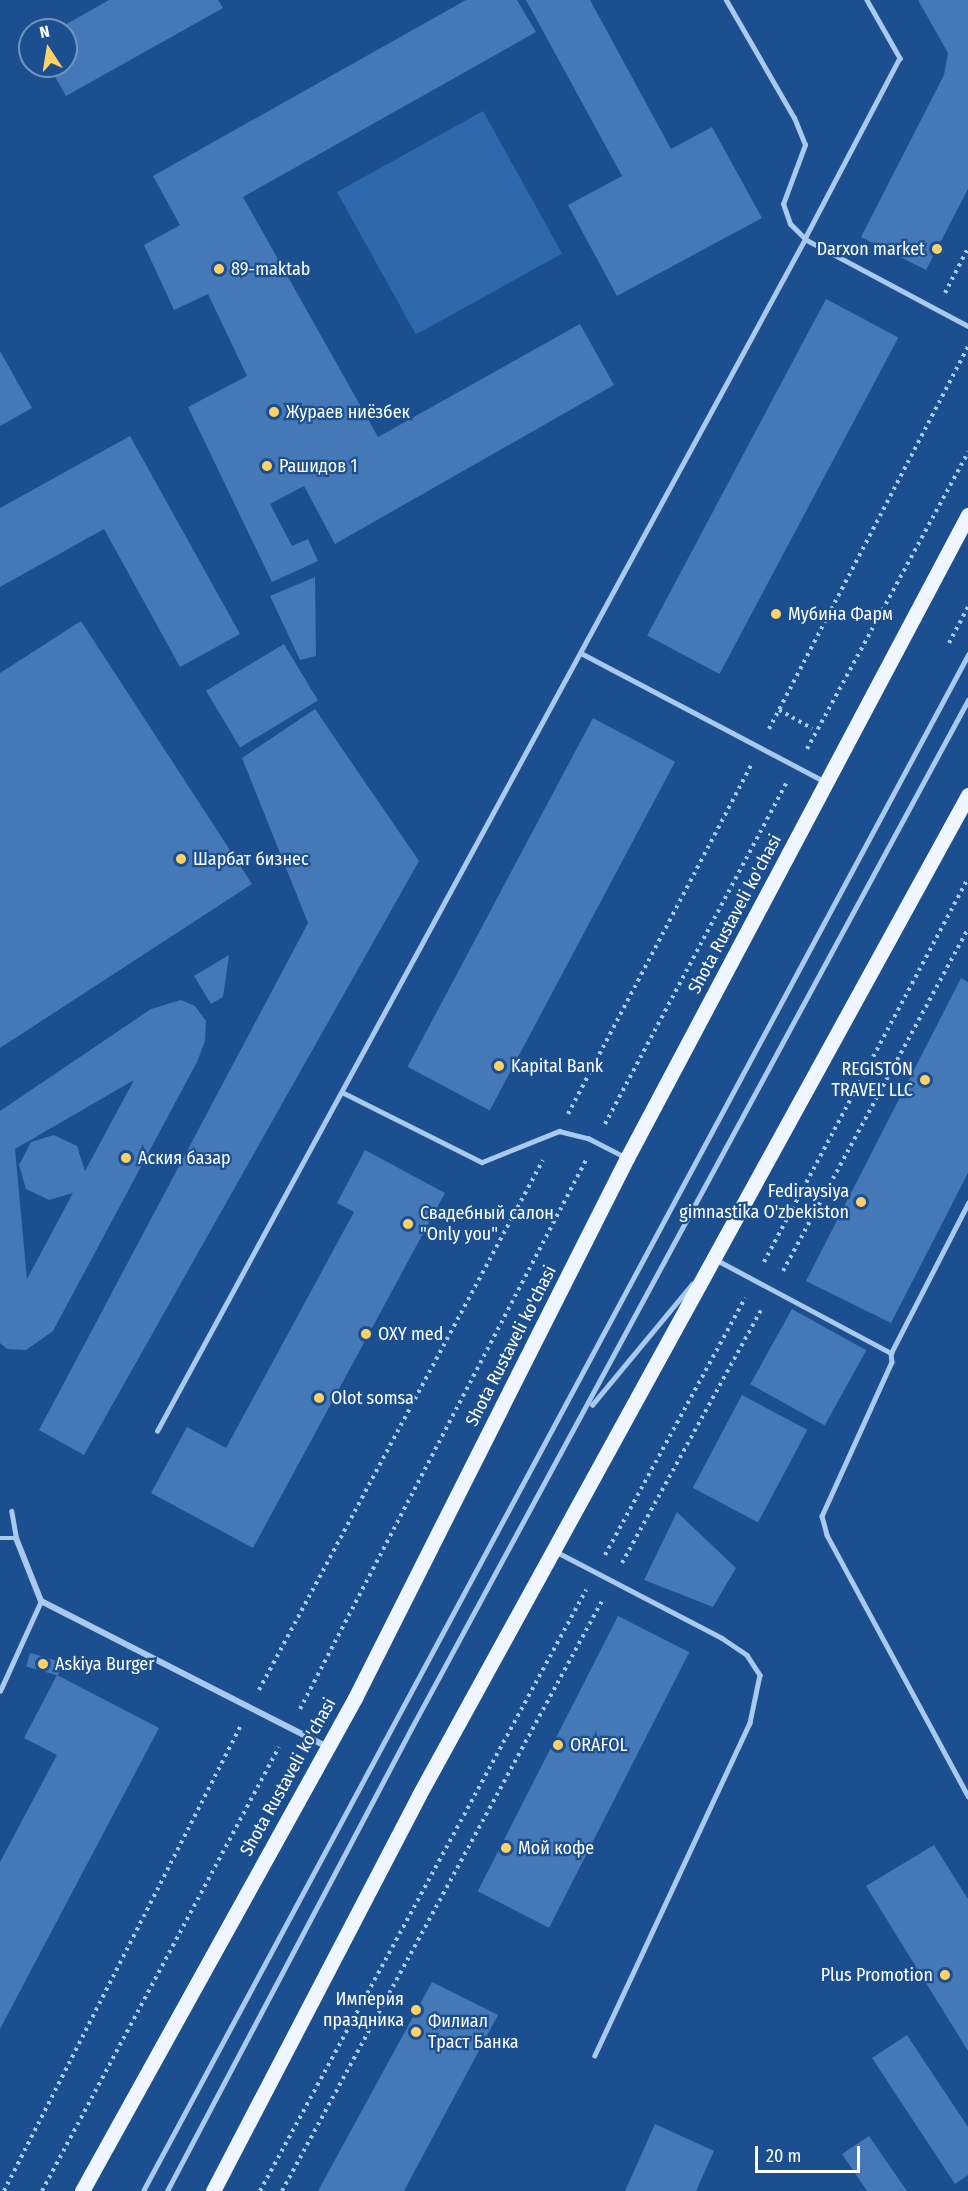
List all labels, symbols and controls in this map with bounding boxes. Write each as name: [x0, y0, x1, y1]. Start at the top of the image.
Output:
north arrow: [18, 18, 78, 78]
text: N: [38, 22, 51, 42]
place label: Darxon market: [817, 238, 925, 260]
marker: Darxon market: [930, 242, 944, 256]
place label: 89-maktab: [231, 258, 310, 280]
marker: 89-maktab: [212, 262, 226, 276]
place label: Жураев ниёзбек: [286, 401, 410, 423]
marker: Жураев ниёзбек: [267, 405, 281, 419]
place label: Рашидов 1: [279, 455, 358, 477]
marker: Рашидов 1: [260, 459, 274, 473]
place label: Мубина Фарм: [788, 603, 893, 625]
marker: Мубина Фарм: [769, 607, 783, 621]
street label: Shota Rustaveli ko'chasi: [684, 831, 786, 997]
place label: Шарбат бизнес: [193, 848, 309, 870]
marker: Шарбат бизнес: [174, 852, 188, 866]
place label: Kapital Bank: [511, 1055, 603, 1077]
marker: Kapital Bank: [492, 1059, 506, 1073]
place label: REGISTON TRAVEL LLC: [832, 1059, 913, 1102]
marker: REGISTON TRAVEL LLC: [918, 1073, 932, 1087]
place label: Аския базар: [138, 1147, 231, 1169]
marker: Аския базар: [119, 1151, 133, 1165]
place label: Fediraysiya gimnastika O'zbekiston: [679, 1181, 849, 1224]
marker: Fediraysiya gimnastika O'zbekiston: [854, 1195, 868, 1209]
place label: Свадебный салон "Only you": [420, 1203, 554, 1246]
marker: Свадебный салон "Only you": [401, 1217, 415, 1231]
street label: Shota Rustaveli ko'chasi: [461, 1262, 561, 1430]
place label: OXY med: [378, 1323, 443, 1345]
marker: OXY med: [359, 1327, 373, 1341]
place label: Olot somsa: [331, 1387, 414, 1409]
marker: Olot somsa: [312, 1391, 326, 1405]
place label: Askiya Burger: [55, 1653, 155, 1675]
marker: Askiya Burger: [36, 1657, 50, 1671]
street label: Shota Rustaveli ko'chasi: [236, 1694, 340, 1860]
place label: ORAFOL: [570, 1734, 627, 1756]
marker: ORAFOL: [551, 1738, 565, 1752]
place label: Мой кофе: [518, 1837, 594, 1859]
marker: Мой кофе: [499, 1841, 513, 1855]
place label: Plus Promotion: [821, 1964, 933, 1986]
marker: Plus Promotion: [938, 1968, 952, 1982]
place label: Империя праздника: [323, 1989, 404, 2032]
marker: Империя праздника: [409, 2003, 423, 2017]
place label: Филиал Траст Банка: [428, 2011, 519, 2054]
marker: Филиал Траст Банка: [409, 2025, 423, 2039]
scale bar: [758, 2134, 863, 2172]
text: 20 m: [766, 2145, 801, 2167]

